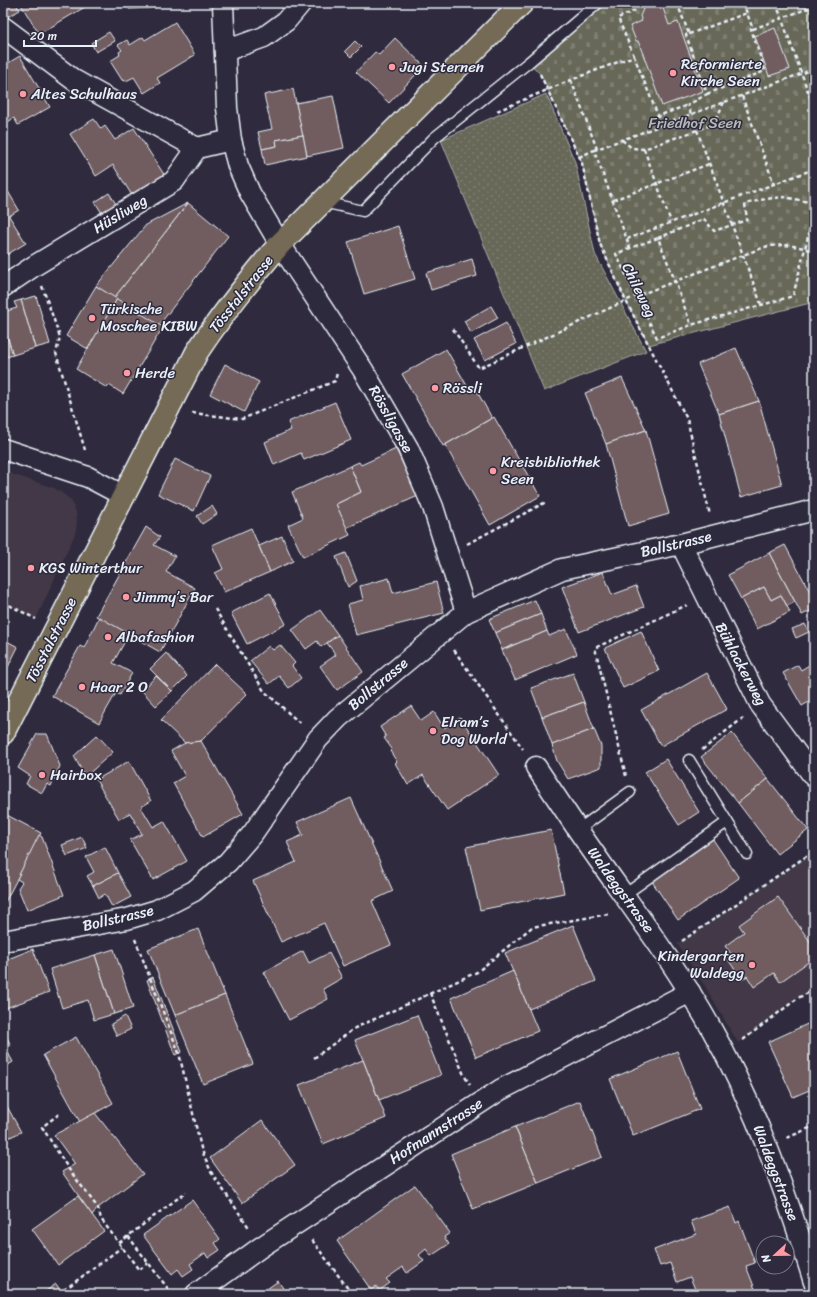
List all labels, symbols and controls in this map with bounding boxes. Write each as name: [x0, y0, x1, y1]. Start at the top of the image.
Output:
scale bar: [24, 22, 96, 48]
text: 20 m: [30, 25, 57, 47]
place label: Reformierte Kirche Seen: [681, 51, 762, 94]
place label: Jugi Sternen: [399, 54, 484, 80]
marker: Jugi Sternen: [387, 62, 397, 72]
marker: Reformierte Kirche Seen: [668, 68, 678, 78]
place label: Altes Schulhaus: [30, 81, 137, 107]
marker: Altes Schulhaus: [18, 89, 28, 99]
park label: Friedhof Seen: [649, 110, 741, 136]
street label: Hüsliweg: [88, 187, 153, 241]
street label: Tösstalstrasse: [202, 249, 280, 339]
street label: Chileweg: [614, 258, 664, 322]
place label: Türkische Moschee KIBW: [100, 296, 198, 339]
marker: Türkische Moschee KIBW: [87, 313, 97, 323]
place label: Herde: [135, 360, 175, 386]
marker: Herde: [122, 368, 132, 378]
place label: Rössli: [443, 375, 483, 401]
street label: Rössligasse: [362, 380, 420, 458]
marker: Rössli: [430, 383, 440, 393]
place label: Kreisbibliothek Seen: [501, 449, 601, 492]
marker: Kreisbibliothek Seen: [488, 466, 498, 476]
street label: Bollstrasse: [638, 523, 714, 565]
place label: KGS Winterthur: [39, 555, 143, 581]
marker: KGS Winterthur: [26, 563, 36, 573]
place label: Jimmy’s Bar: [133, 584, 214, 610]
marker: Jimmy’s Bar: [121, 592, 131, 602]
street label: Tösstalstrasse: [18, 593, 84, 687]
street label: Bühlackerweg: [708, 617, 774, 711]
place label: Albafashion: [115, 624, 194, 650]
marker: Albafashion: [103, 632, 113, 642]
street label: Bollstrasse: [342, 651, 414, 717]
place label: Haar 2 O: [90, 674, 148, 700]
marker: Haar 2 O: [77, 682, 87, 692]
place label: Elram’s Dog World: [441, 709, 508, 752]
marker: Elram’s Dog World: [428, 726, 438, 736]
place label: Hairbox: [50, 762, 102, 788]
marker: Hairbox: [37, 770, 47, 780]
street label: Waldeggstrasse: [581, 841, 662, 939]
street label: Bollstrasse: [80, 897, 156, 939]
place label: Kindergarten Waldegg: [658, 943, 744, 986]
marker: Kindergarten Waldegg: [747, 960, 757, 970]
street label: Hofmannstrasse: [384, 1091, 488, 1171]
street label: Waldeggstrasse: [746, 1121, 806, 1225]
north arrow: [755, 1235, 795, 1275]
text: N: [756, 1251, 777, 1267]

